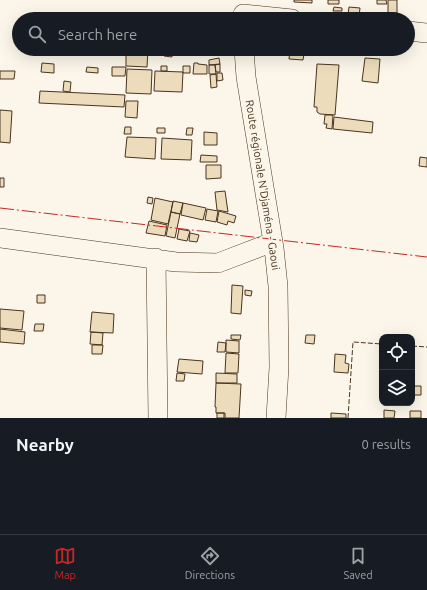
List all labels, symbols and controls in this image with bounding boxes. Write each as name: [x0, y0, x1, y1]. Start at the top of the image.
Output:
search box: [12, 12, 415, 56]
icon: search: [26, 23, 48, 45]
text: Search here: [58, 26, 137, 43]
street label: Route régionale N'Djaména - Gaoui: [244, 99, 282, 271]
map controls: [379, 334, 415, 406]
button: locate: [379, 334, 415, 370]
button: layers: [379, 370, 415, 406]
text: Nearby: [16, 435, 74, 454]
text: 0 results: [361, 437, 411, 451]
tab: Map: [54, 545, 76, 581]
tab: Directions: [185, 545, 235, 581]
tab: Saved: [343, 545, 373, 581]

